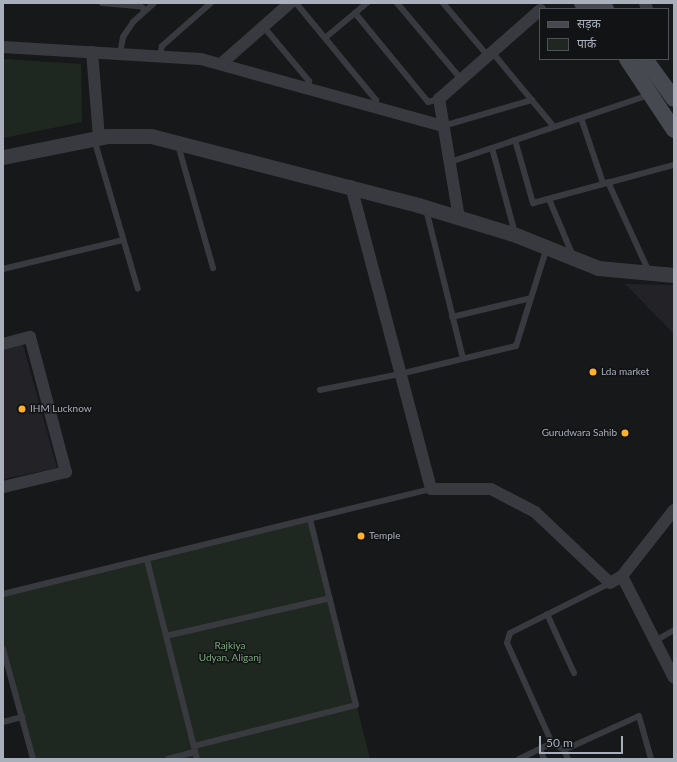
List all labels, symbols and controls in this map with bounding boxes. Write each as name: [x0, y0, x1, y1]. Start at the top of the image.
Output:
legend: [539, 8, 669, 60]
text: सड़क: [577, 16, 601, 31]
text: पार्क: [577, 36, 596, 51]
place label: Lda market: [601, 366, 649, 378]
marker: Lda market: [588, 367, 598, 377]
place label: IHM Lucknow: [30, 403, 92, 415]
marker: IHM Lucknow: [17, 404, 27, 414]
place label: Gurudwara Sahib: [542, 427, 617, 439]
marker: Gurudwara Sahib: [620, 428, 630, 438]
place label: Temple: [369, 530, 400, 542]
marker: Temple: [356, 531, 366, 541]
park label: Rajkiya Udyan, Aliganj: [199, 639, 261, 662]
scale bar: [541, 728, 625, 754]
text: 50 m: [546, 735, 573, 750]

